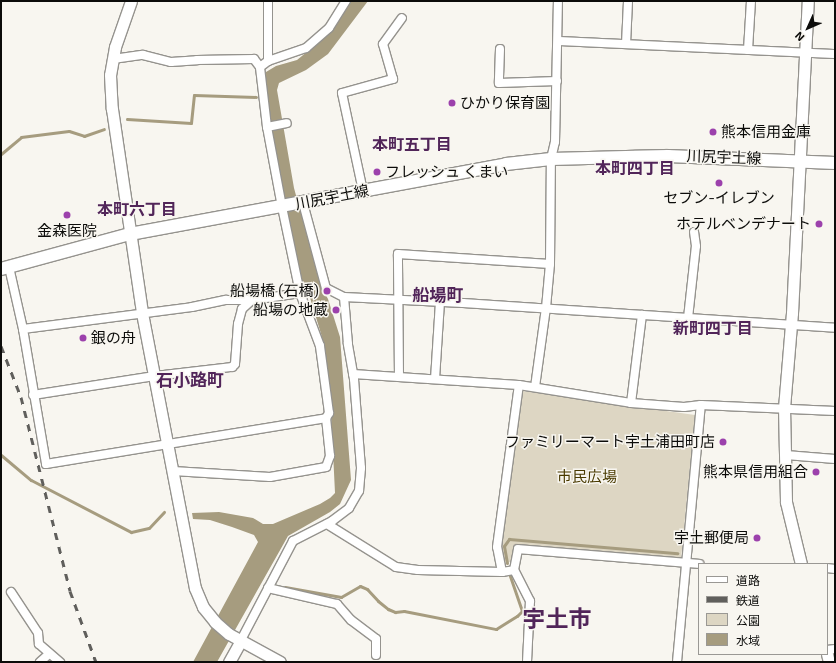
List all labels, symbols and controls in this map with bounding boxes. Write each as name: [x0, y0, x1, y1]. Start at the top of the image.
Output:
north arrow: [788, 8, 828, 48]
text: N: [792, 29, 807, 44]
place label: ひかり保育園: [460, 94, 550, 112]
marker: ひかり保育園: [447, 98, 457, 108]
place label: 熊本信用金庫: [721, 123, 811, 141]
marker: 熊本信用金庫: [708, 127, 718, 137]
district label: 本町五丁目: [372, 134, 452, 154]
street label: 川尻宇土線: [686, 147, 762, 167]
district label: 本町四丁目: [595, 158, 675, 178]
place label: フレッシュ くまい: [385, 163, 508, 181]
marker: フレッシュ くまい: [372, 167, 382, 177]
marker: セブン-イレブン: [714, 178, 724, 188]
street label: 川尻宇土線: [293, 181, 371, 213]
place label: セブン-イレブン: [663, 189, 775, 207]
district label: 本町六丁目: [97, 199, 177, 219]
marker: 金森医院: [61, 209, 73, 221]
place label: ホテルベンデナート: [676, 215, 811, 233]
marker: ホテルベンデナート: [814, 219, 824, 229]
place label: 金森医院: [37, 222, 97, 240]
place label: 船場橋 (石橋): [230, 282, 319, 300]
district label: 船場町: [413, 285, 463, 305]
marker: 船場橋 (石橋): [322, 286, 332, 296]
place label: 船場の地蔵: [253, 301, 328, 319]
marker: 船場の地蔵: [331, 305, 341, 315]
district label: 新町四丁目: [673, 318, 753, 338]
place label: 銀の舟: [91, 329, 136, 347]
marker: 銀の舟: [78, 333, 88, 343]
district label: 石小路町: [156, 370, 224, 390]
place label: ファミリーマート宇土浦田町店: [505, 433, 715, 451]
marker: ファミリーマート宇土浦田町店: [718, 437, 728, 447]
place label: 熊本県信用組合: [703, 463, 808, 481]
marker: 熊本県信用組合: [811, 467, 821, 477]
park label: 市民広場: [557, 468, 617, 486]
place label: 宇土郵便局: [674, 529, 749, 547]
marker: 宇土郵便局: [752, 533, 762, 543]
legend: [698, 563, 828, 655]
text: 道路: [736, 573, 760, 587]
text: 鉄道: [736, 593, 760, 607]
district label: 宇土市: [523, 604, 591, 632]
text: 公園: [736, 613, 760, 627]
text: 水域: [736, 633, 760, 647]

